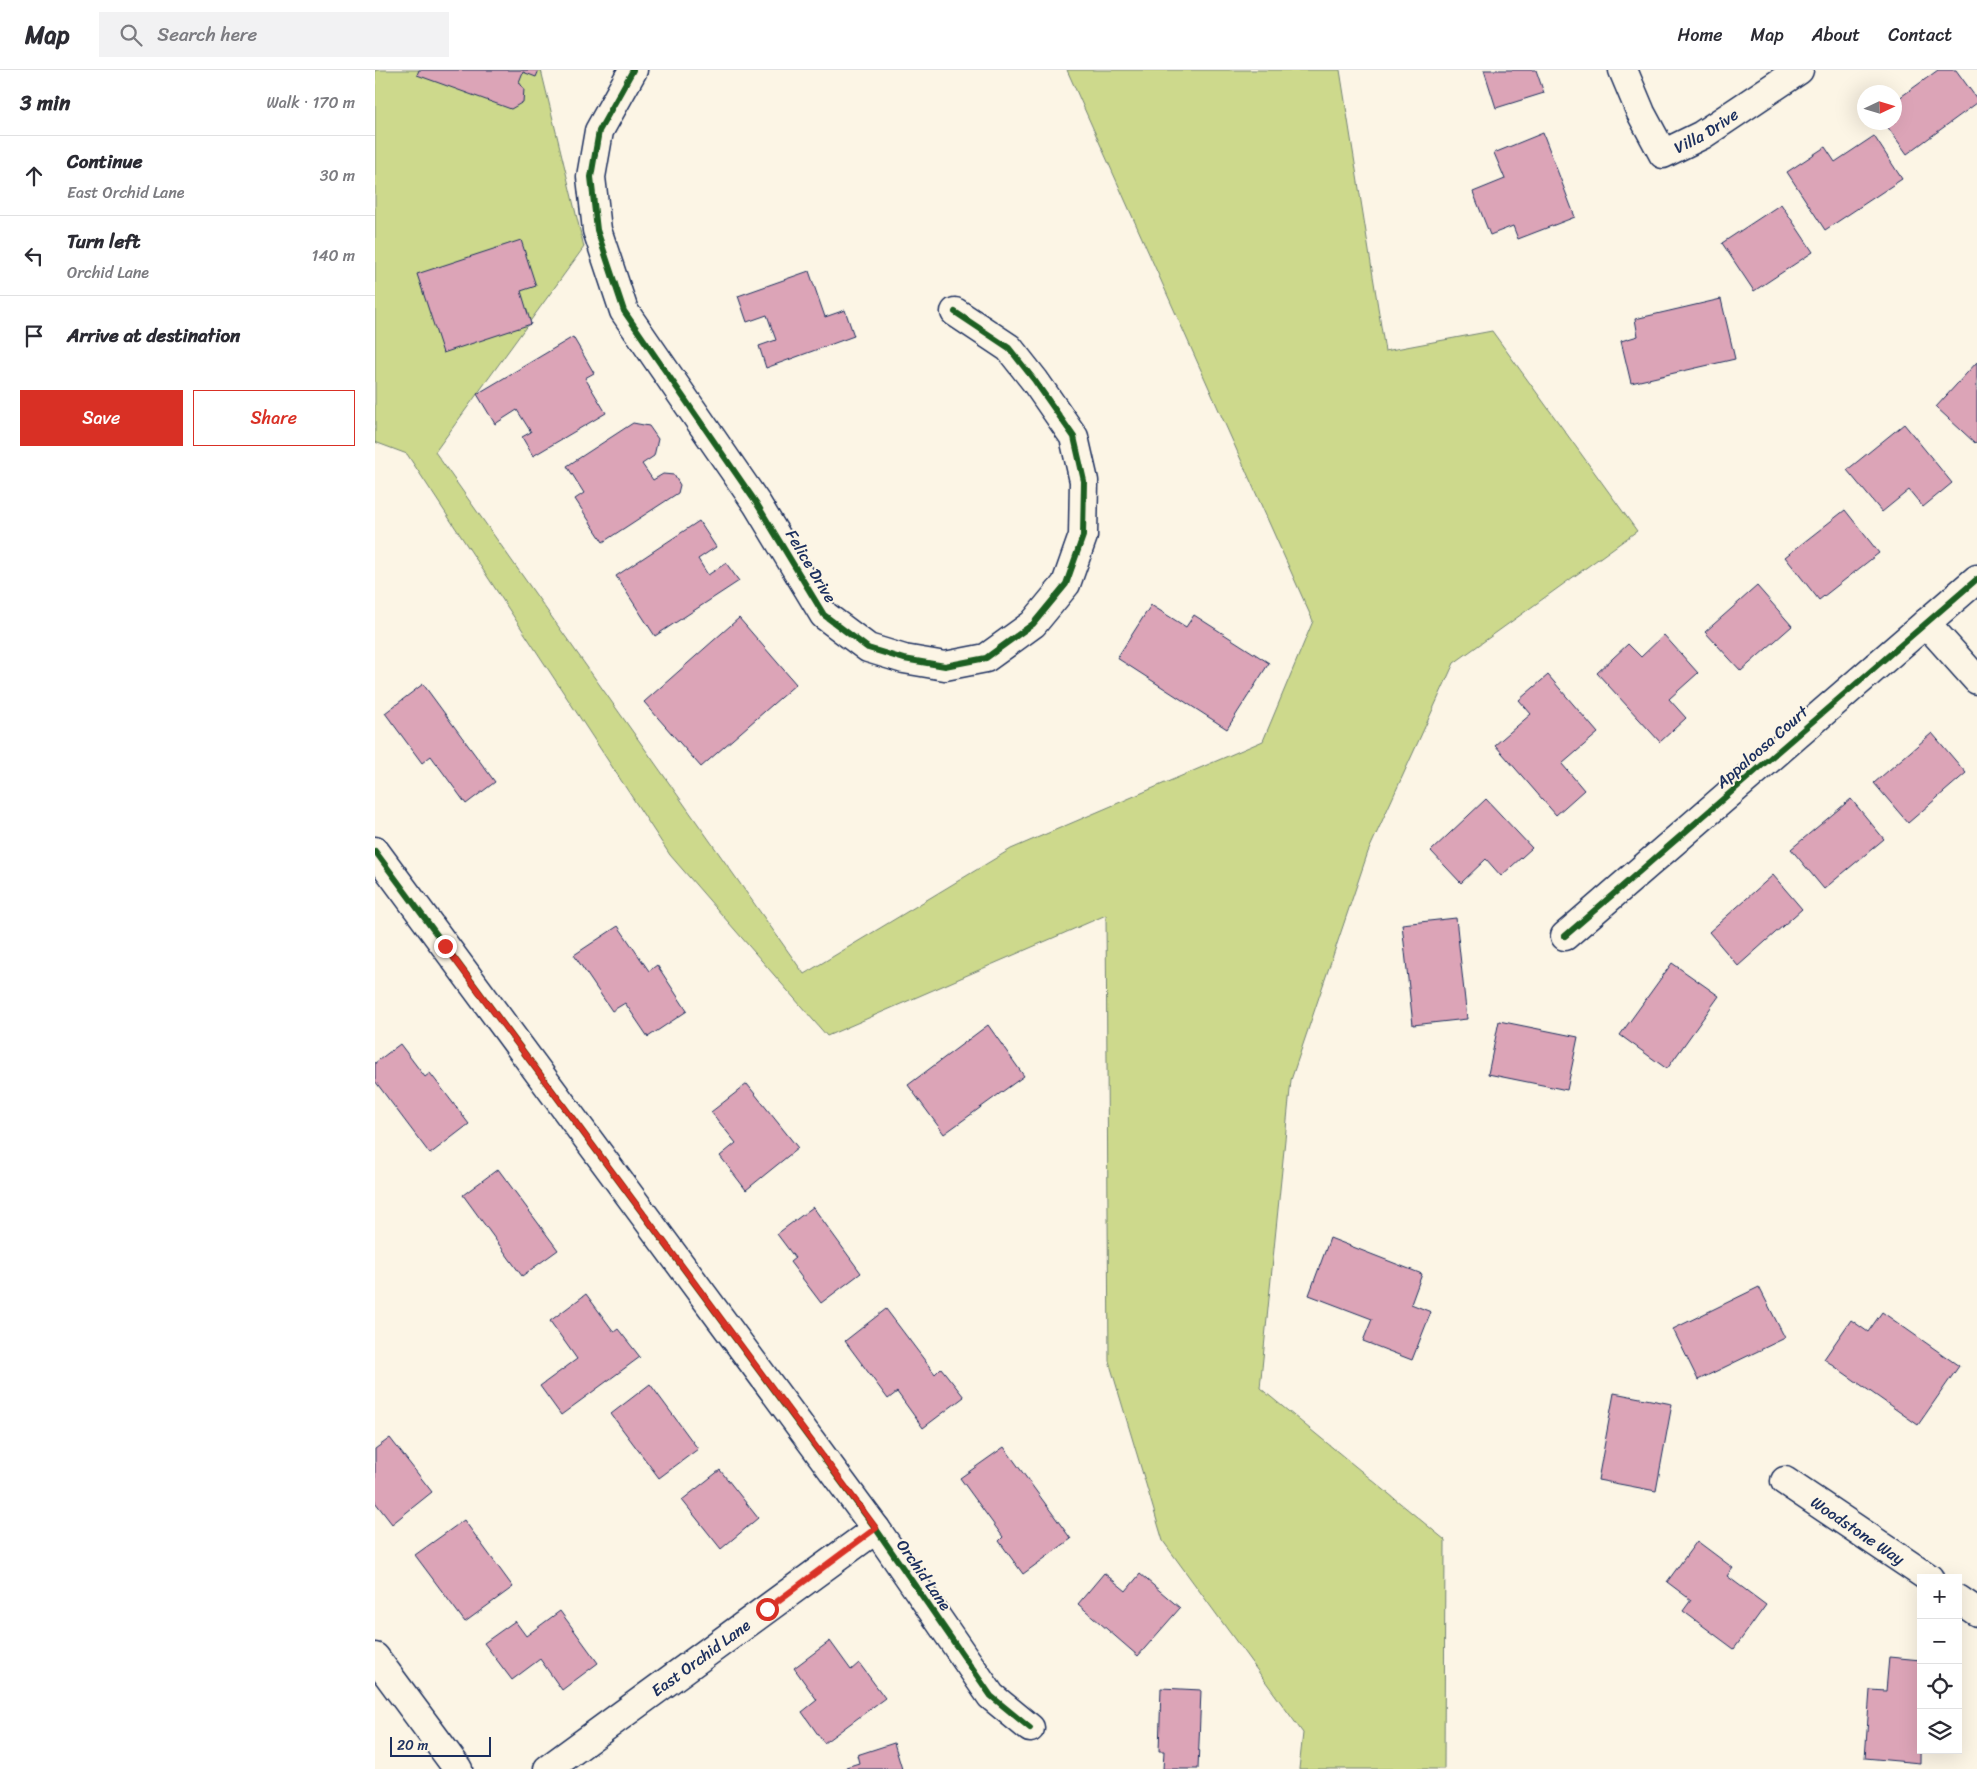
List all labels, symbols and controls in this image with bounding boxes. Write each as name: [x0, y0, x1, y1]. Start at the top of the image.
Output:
search box: [99, 12, 449, 57]
text: Map: [25, 14, 69, 56]
text: Search here: [157, 18, 257, 51]
text: Home: [1678, 19, 1723, 51]
text: Map: [1751, 19, 1784, 51]
text: About: [1812, 19, 1860, 51]
text: Contact: [1888, 19, 1952, 51]
icon: search: [117, 21, 145, 49]
text: 3 min: [20, 84, 70, 122]
north arrow: [1857, 85, 1902, 130]
text: Walk · 170 m: [266, 88, 355, 117]
street label: Villa Drive: [1668, 100, 1744, 161]
text: Continue: [67, 145, 143, 178]
text: 30 m: [320, 161, 355, 190]
icon: ahead: [20, 162, 48, 190]
text: East Orchid Lane: [67, 178, 185, 207]
text: Turn left: [67, 225, 140, 258]
text: 140 m: [312, 241, 355, 270]
icon: left: [20, 242, 48, 270]
text: Orchid Lane: [67, 258, 149, 287]
text: Arrive at destination: [67, 319, 240, 352]
icon: arrive: [20, 322, 48, 350]
button: Save: [20, 390, 183, 446]
button: Share: [193, 390, 355, 446]
street label: Felice Drive: [777, 523, 845, 609]
street label: Appaloosa Court: [1708, 698, 1815, 796]
route end: [434, 935, 457, 958]
street label: Woodstone Way: [1805, 1488, 1912, 1573]
street label: Orchid Lane: [889, 1533, 960, 1617]
map controls: [1917, 1574, 1962, 1754]
button: +: [1917, 1574, 1962, 1619]
route start: [756, 1598, 779, 1621]
street label: East Orchid Lane: [645, 1611, 757, 1704]
button: −: [1917, 1619, 1962, 1664]
button: locate: [1917, 1664, 1962, 1709]
button: layers: [1917, 1709, 1962, 1754]
text: 20 m: [397, 1733, 428, 1758]
scale bar: [390, 1734, 491, 1757]

